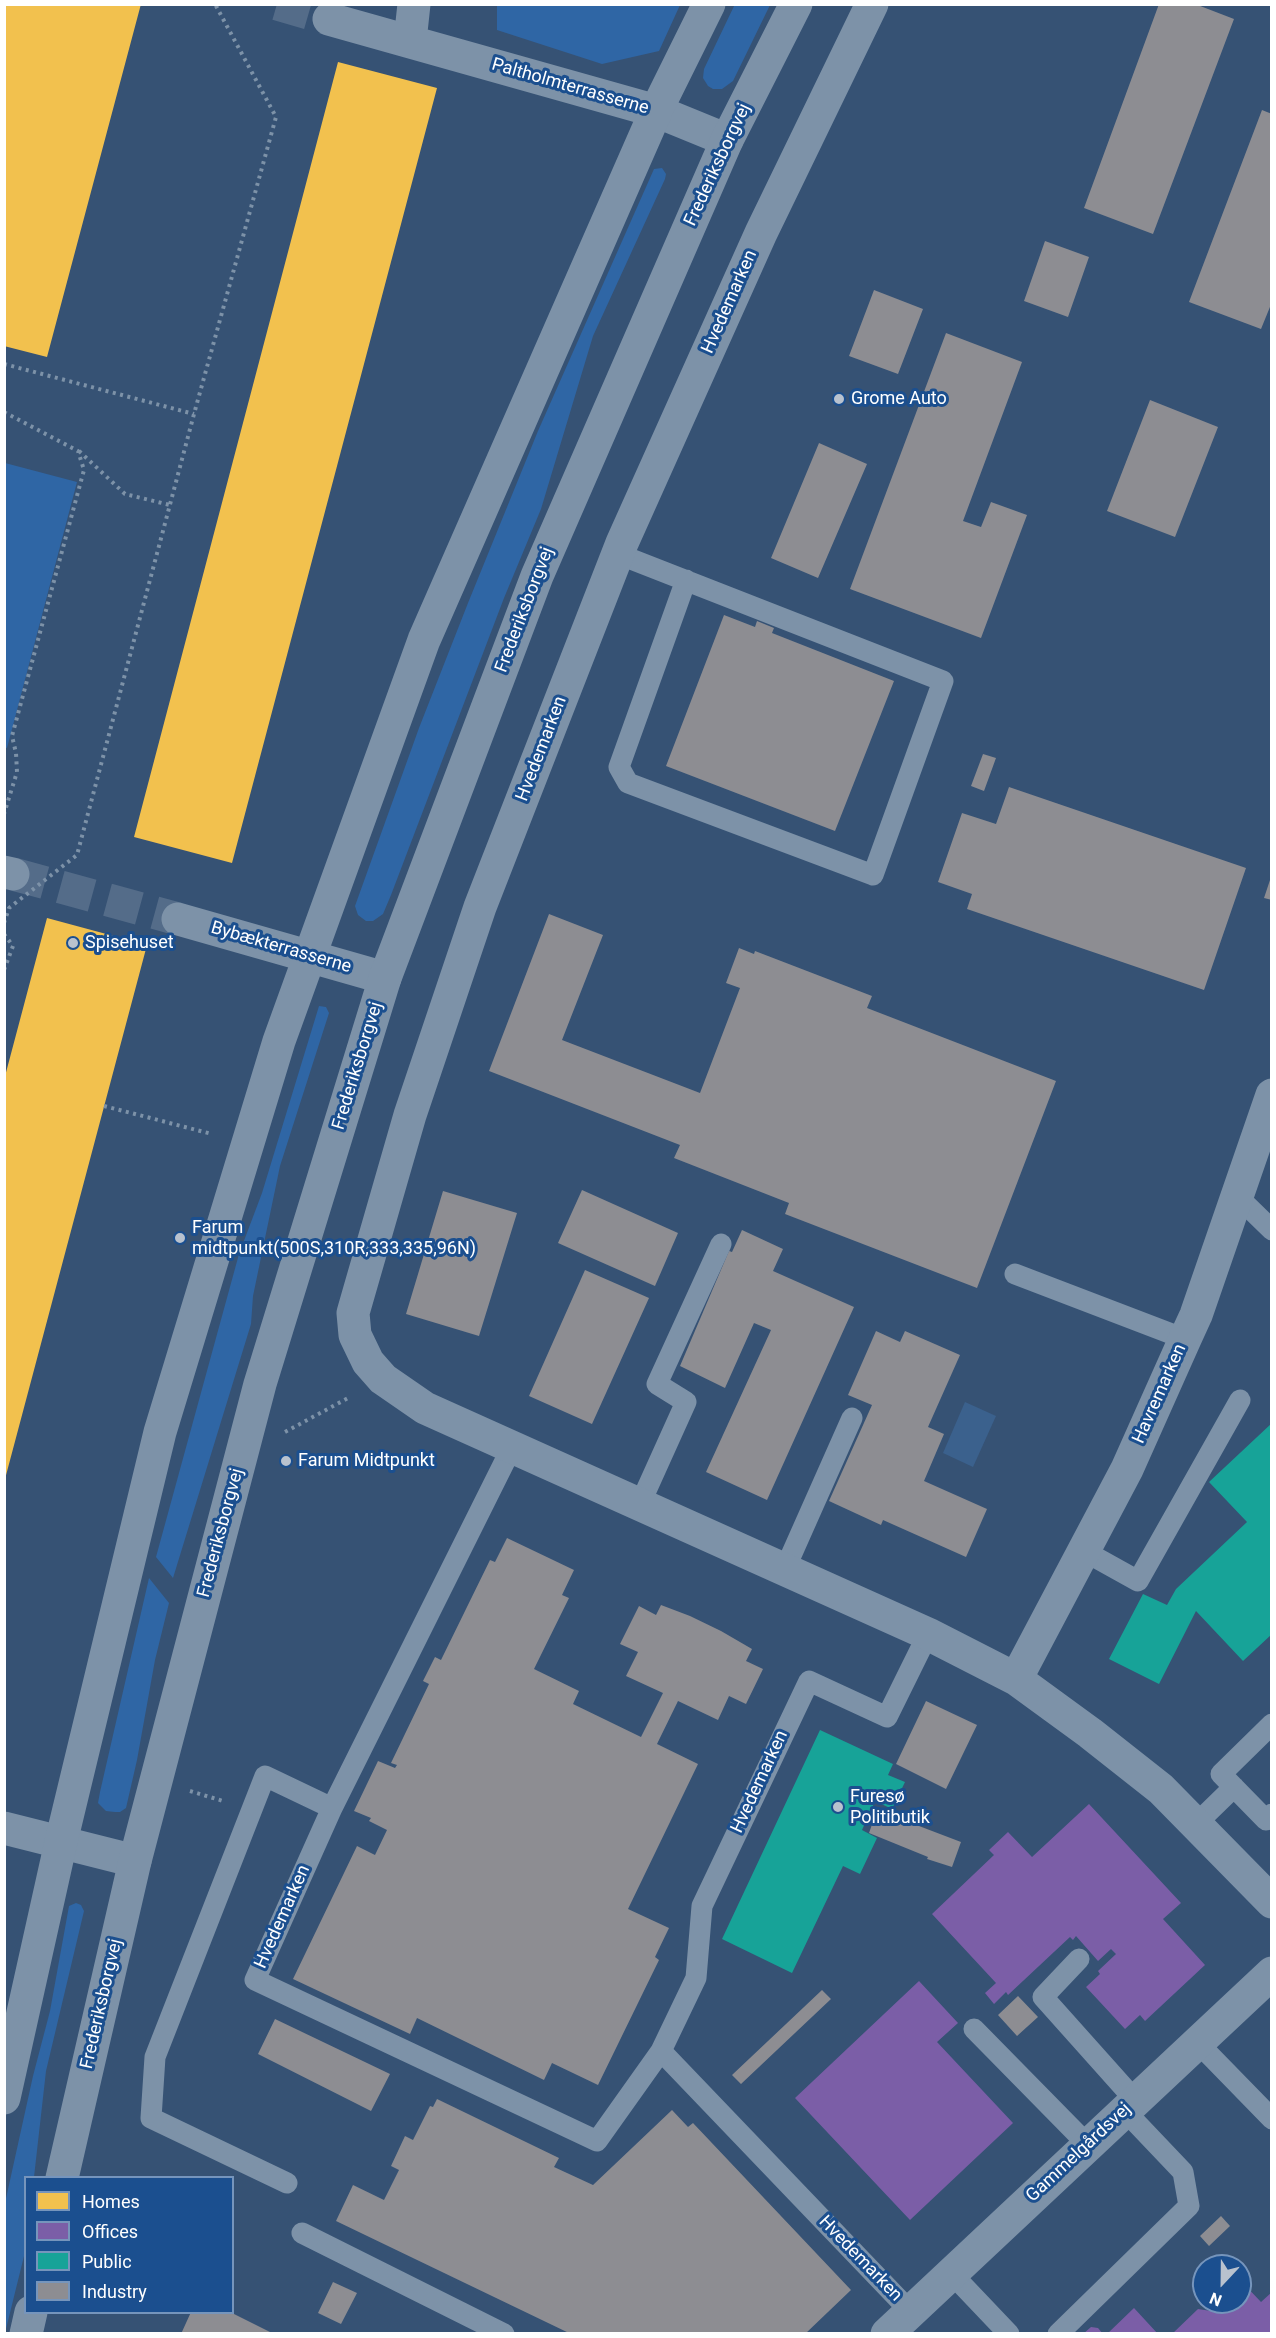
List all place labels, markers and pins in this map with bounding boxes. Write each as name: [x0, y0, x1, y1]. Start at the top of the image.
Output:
place label: Grome Auto: [851, 388, 947, 410]
marker: Grome Auto: [832, 392, 846, 406]
place label: Spisehuset: [85, 932, 174, 954]
marker: Spisehuset: [66, 936, 80, 950]
place label: Farum midtpunkt(500S,310R,333,335,96N): [192, 1217, 476, 1260]
marker: Farum midtpunkt(500S,310R,333,335,96N): [173, 1231, 187, 1245]
place label: Farum Midtpunkt: [298, 1450, 435, 1472]
marker: Farum Midtpunkt: [279, 1454, 293, 1468]
place label: Furesø Politibutik: [850, 1786, 930, 1828]
marker: Furesø Politibutik: [831, 1800, 845, 1814]

